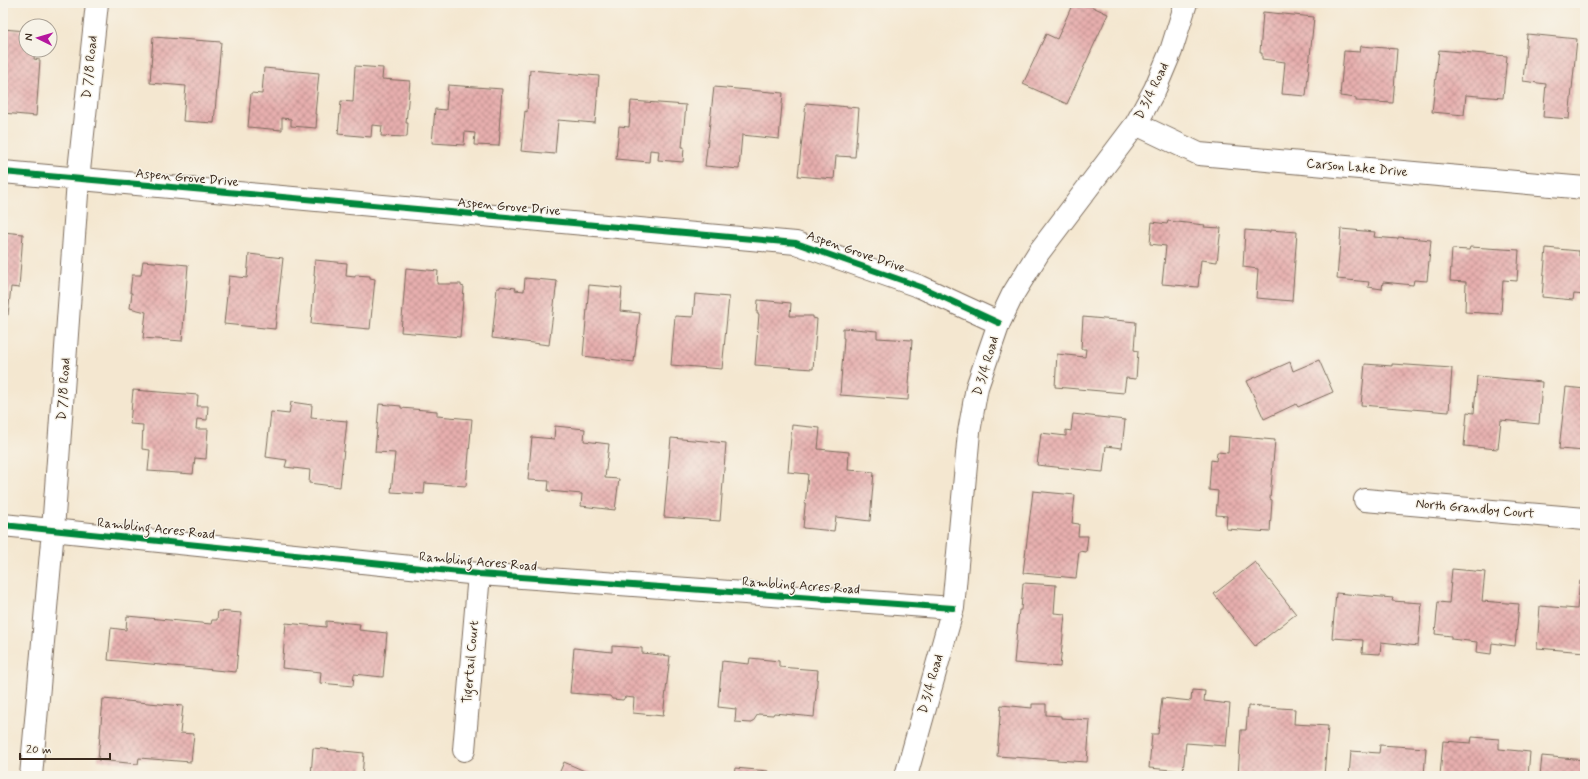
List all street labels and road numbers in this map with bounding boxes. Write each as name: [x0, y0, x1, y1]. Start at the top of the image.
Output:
street label: D 7/8 Road: [78, 35, 102, 99]
street label: D 3/4 Road: [1131, 60, 1173, 122]
street label: Carson Lake Drive: [1305, 155, 1409, 181]
street label: Aspen Grove Drive: [135, 165, 239, 191]
street label: Aspen Grove Drive: [457, 194, 561, 220]
street label: Aspen Grove Drive: [804, 227, 908, 277]
street label: D 3/4 Road: [969, 334, 1003, 398]
street label: D 7/8 Road: [53, 357, 75, 421]
street label: North Grandby Court: [1415, 495, 1535, 523]
street label: Rambling Acres Road: [96, 514, 216, 546]
street label: Rambling Acres Road: [418, 548, 538, 578]
street label: Rambling Acres Road: [741, 573, 861, 601]
street label: Tigertail Court: [459, 620, 485, 704]
street label: D 3/4 Road: [914, 652, 948, 716]

